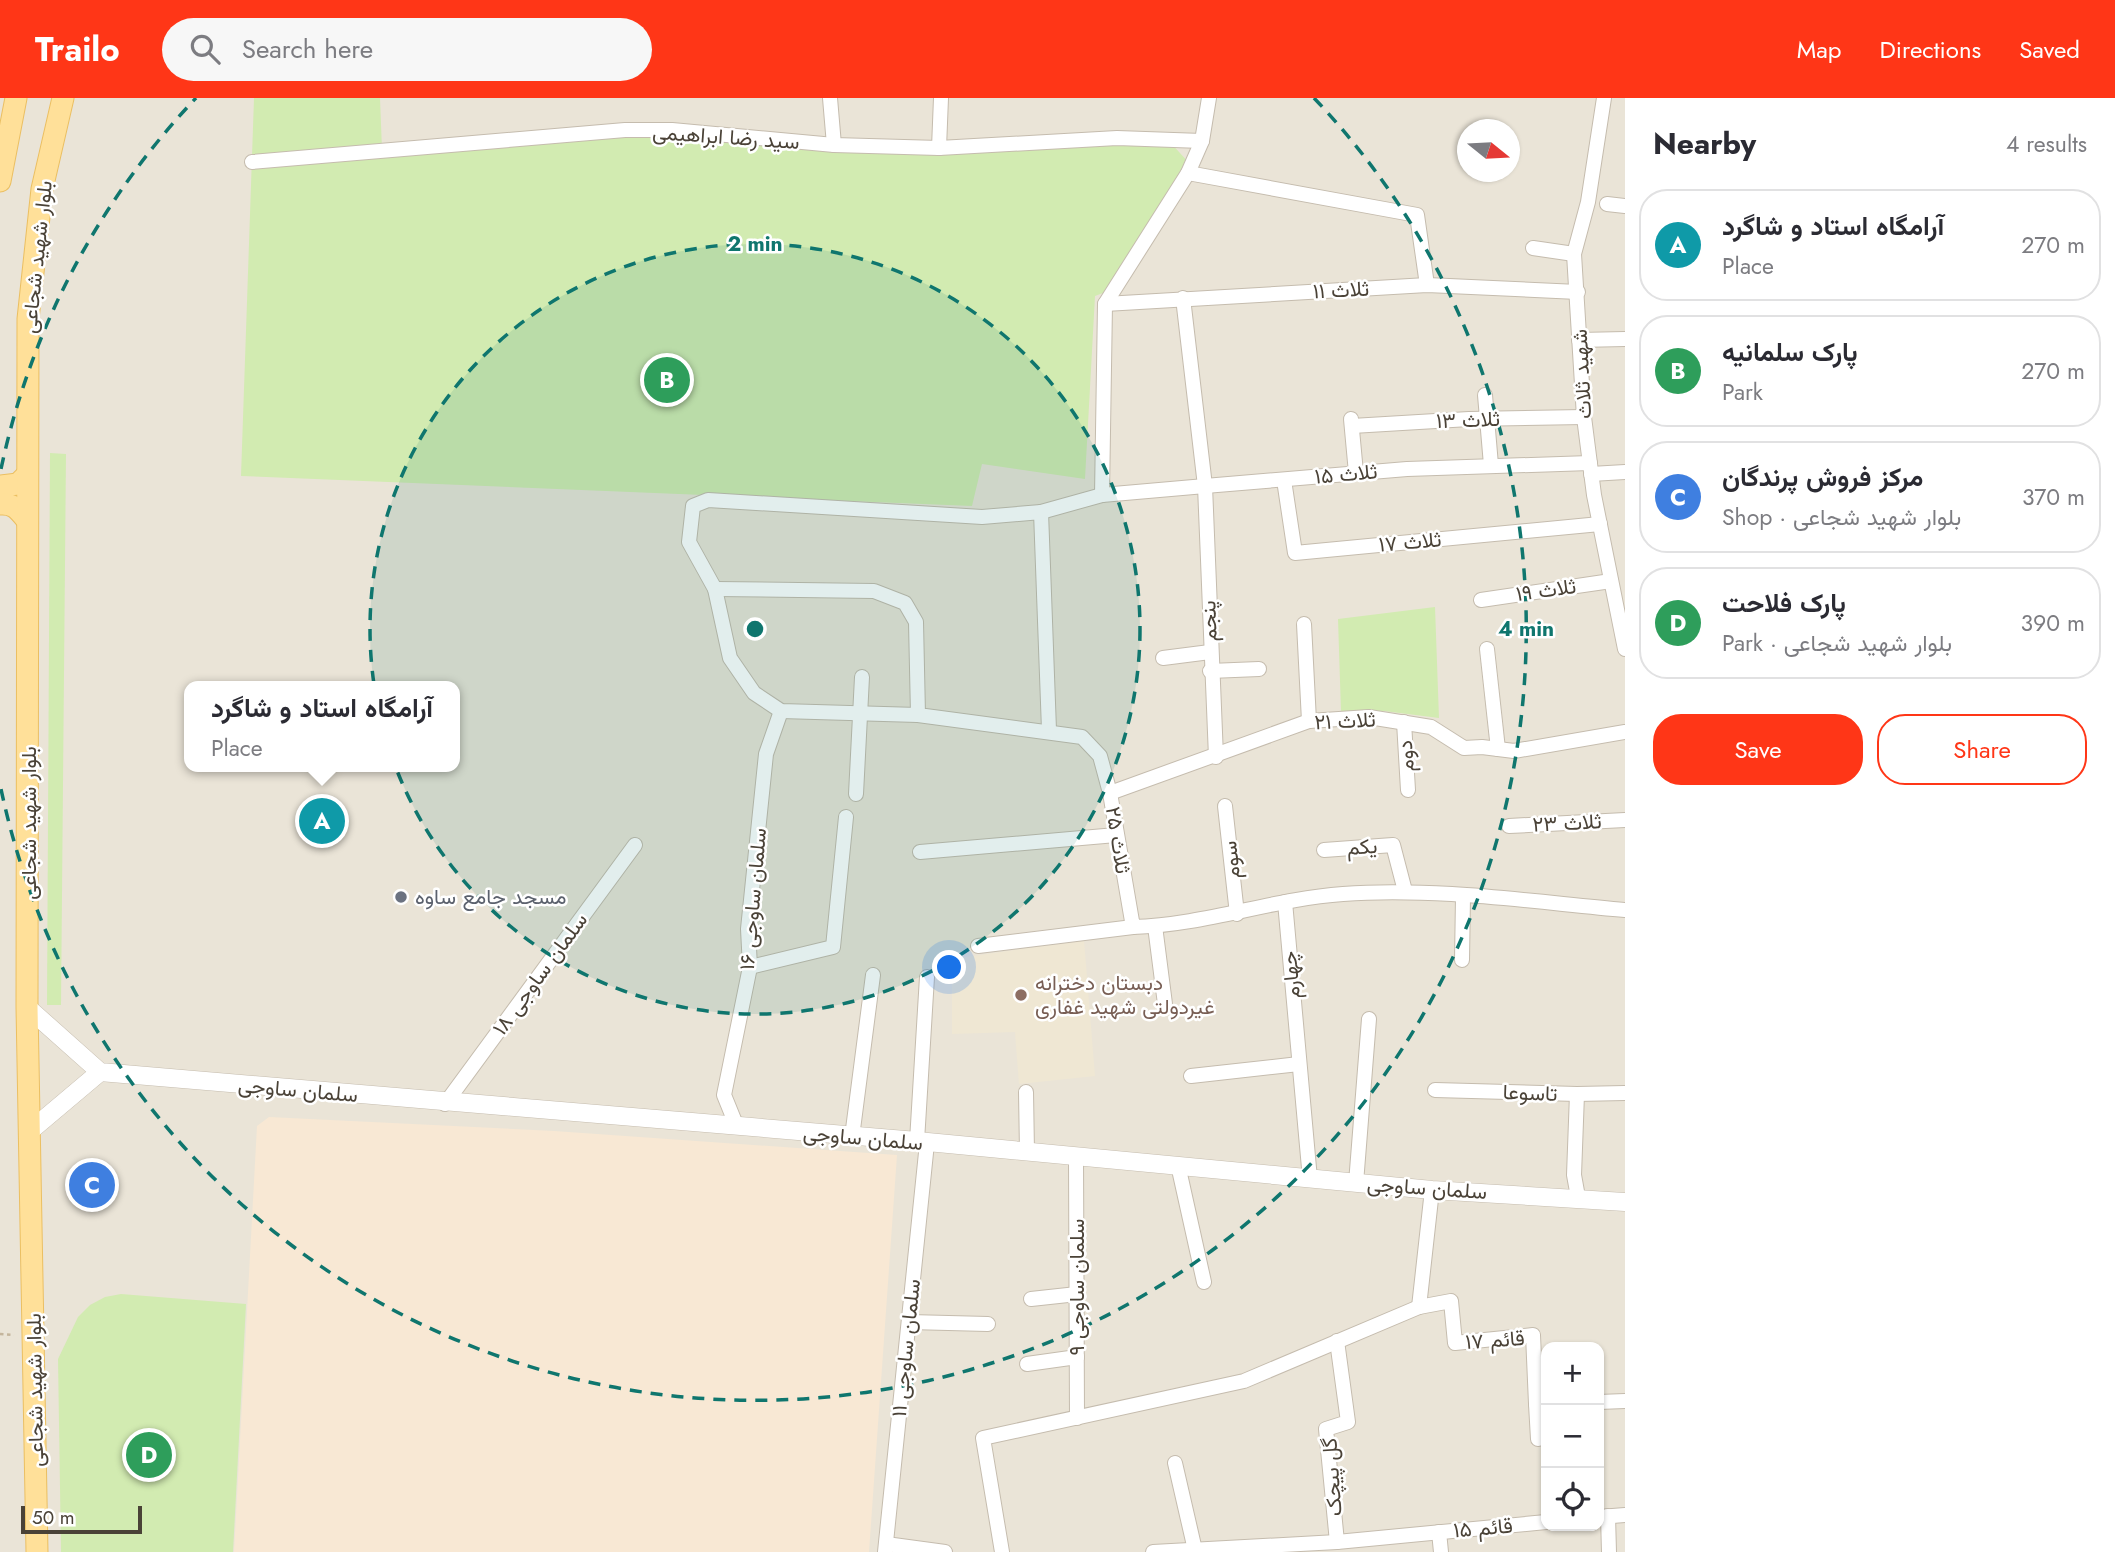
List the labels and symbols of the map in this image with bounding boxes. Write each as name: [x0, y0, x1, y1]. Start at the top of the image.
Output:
street label: سید رضا ابراهیمی: [651, 117, 801, 157]
north arrow: [1457, 119, 1520, 182]
street label: بلوار شهید شجاعی: [14, 179, 60, 335]
text: 2 min: [727, 229, 783, 259]
street label: ثلاث ۱۱: [1312, 274, 1370, 306]
street label: شهید ثلاث: [1565, 328, 1599, 420]
pin: B: [644, 354, 690, 406]
street label: ثلاث ۱۳: [1435, 404, 1501, 436]
street label: ثلاث ۱۵: [1313, 456, 1379, 492]
street label: ثلاث ۱۷: [1377, 524, 1443, 560]
street label: ثلاث ۱۹: [1514, 571, 1578, 609]
street label: پنجم: [1193, 600, 1225, 642]
text: 4 min: [1498, 614, 1554, 644]
centre of rings: [743, 617, 767, 641]
street label: ثلاث ۲۱: [1314, 704, 1376, 738]
street label: دوم: [1390, 739, 1422, 773]
street label: بلوار شهید شجاعی: [14, 746, 44, 900]
pin: A: [299, 795, 345, 847]
street label: ثلاث ۲۵: [1098, 804, 1138, 876]
street label: ثلاث ۲۳: [1532, 806, 1602, 840]
street label: سلمان ساوجی ۱۶: [732, 826, 774, 972]
street label: یکم: [1346, 831, 1378, 863]
street label: سوم: [1214, 839, 1248, 881]
place label: مسجد جامع ساوه: [415, 882, 567, 912]
marker: مسجد جامع ساوه: [393, 889, 409, 905]
street label: سلمان ساوجی ۱۸: [485, 906, 595, 1042]
your location: [932, 950, 966, 984]
street label: چهارم: [1274, 950, 1308, 1000]
place label: دبستان دخترانه غیردولتی شهید غفاری: [1035, 968, 1215, 1022]
marker: دبستان دخترانه غیردولتی شهید غفاری: [1013, 987, 1029, 1003]
street label: سلمان ساوجی: [237, 1070, 359, 1110]
street label: تاسوعا: [1502, 1077, 1558, 1109]
street label: سلمان ساوجی: [802, 1118, 924, 1158]
pin: C: [69, 1159, 115, 1211]
street label: سلمان ساوجی: [1366, 1169, 1488, 1207]
street label: سلمان ساوجی ۹: [1062, 1219, 1092, 1355]
street label: سلمان ساوجی ۱۱: [884, 1277, 928, 1419]
street label: بلوار شهید شجاعی: [19, 1313, 51, 1467]
street label: قائم ۱۷: [1464, 1323, 1526, 1357]
pin: D: [126, 1429, 172, 1481]
street label: گل پیچک: [1314, 1437, 1350, 1517]
scale bar: [21, 1503, 142, 1535]
street label: قائم ۱۵: [1452, 1510, 1514, 1546]

